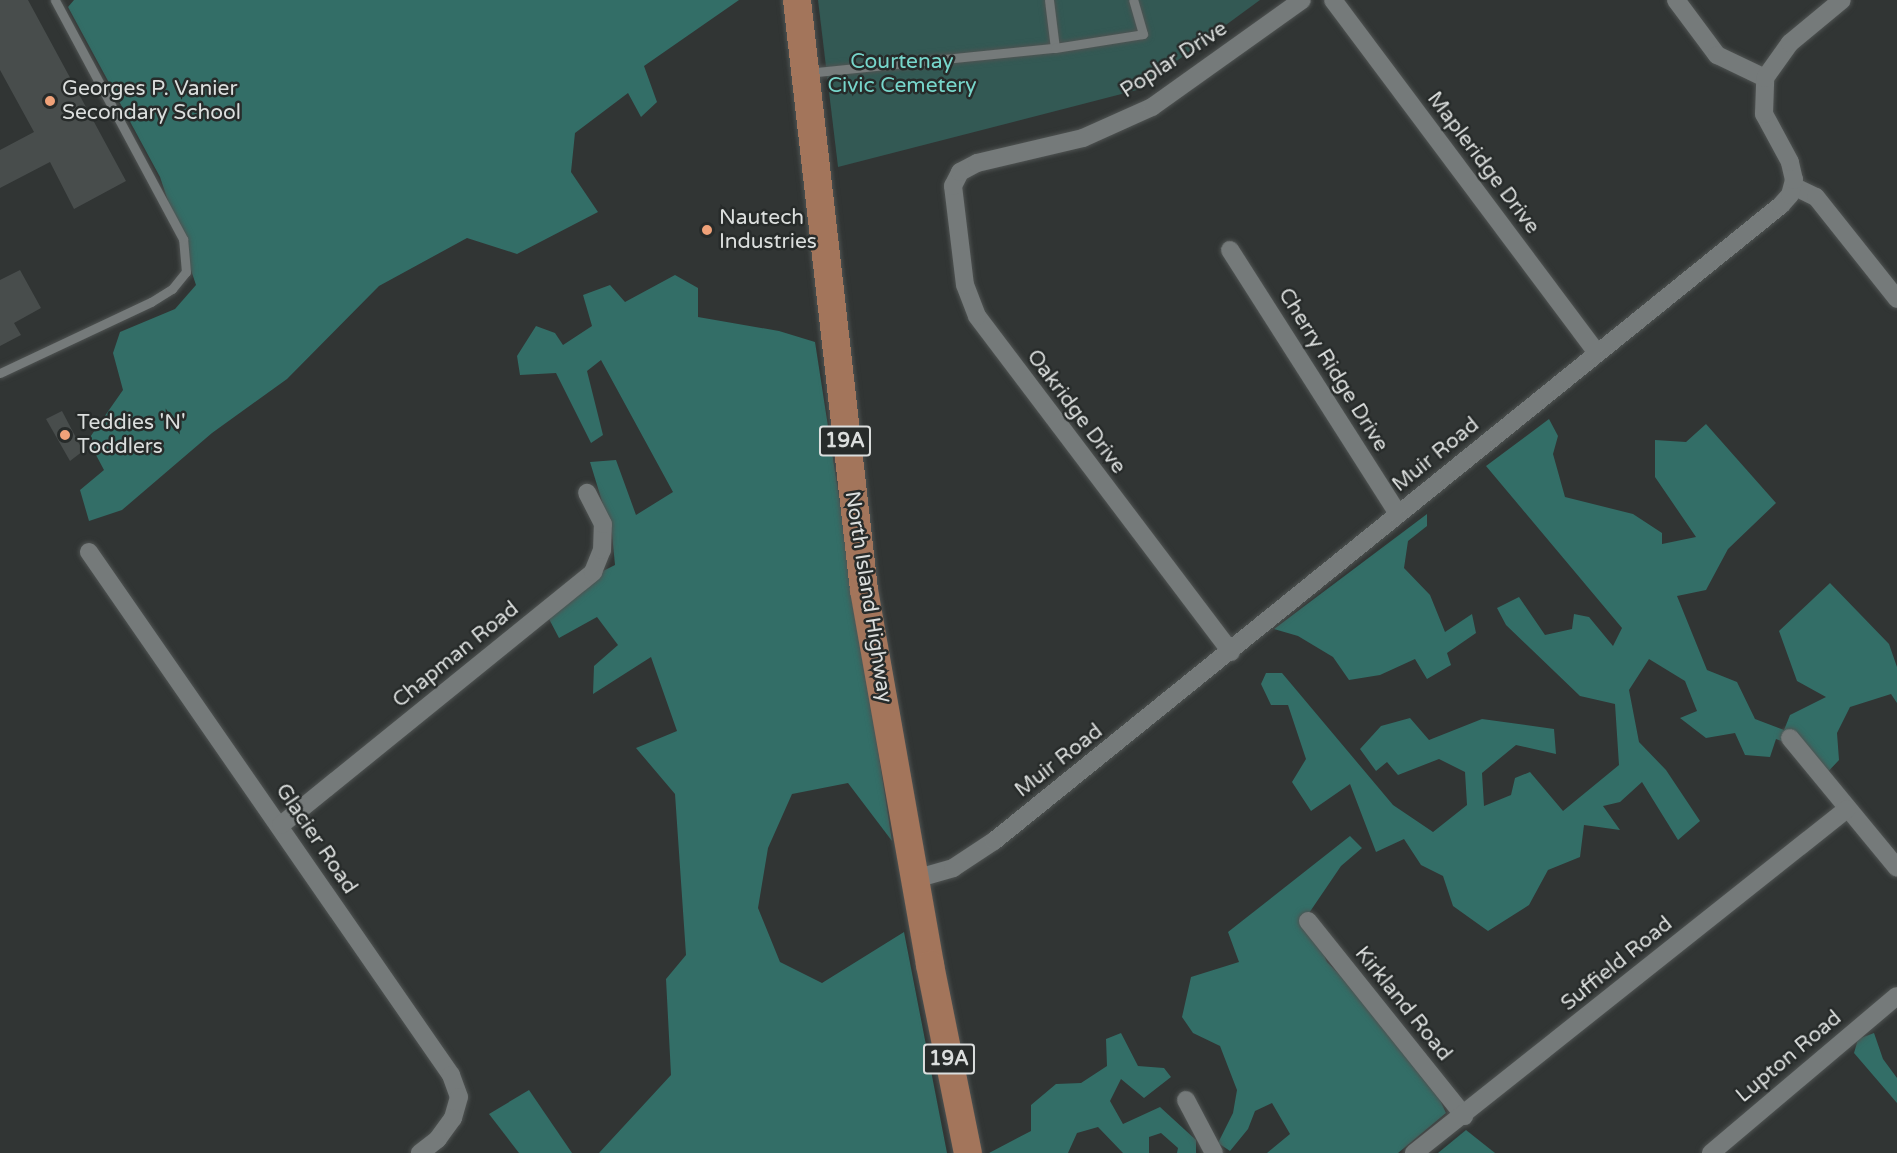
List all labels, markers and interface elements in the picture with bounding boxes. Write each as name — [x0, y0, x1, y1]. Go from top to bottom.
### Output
street label: Poplar Drive — [1116, 16, 1232, 104]
park label: Courtenay Civic Cemetery — [827, 49, 977, 99]
place label: Georges P. Vanier Secondary School — [62, 76, 241, 126]
street label: Mapleridge Drive — [1421, 87, 1545, 239]
marker: Georges P. Vanier Secondary School — [43, 94, 57, 108]
place label: Nautech Industries — [719, 205, 817, 255]
marker: Nautech Industries — [700, 223, 714, 237]
street label: Cherry Ridge Drive — [1273, 284, 1393, 456]
street label: Oakridge Drive — [1021, 345, 1131, 479]
place label: Teddies 'N' Toddlers — [77, 410, 186, 460]
street label: Muir Road — [1388, 412, 1484, 498]
road number: 19A — [818, 424, 872, 458]
marker: Teddies 'N' Toddlers — [58, 428, 72, 442]
street label: North Island Highway — [839, 489, 897, 705]
street label: Chapman Road — [388, 597, 524, 713]
street label: Muir Road — [1010, 719, 1108, 803]
street label: Glacier Road — [270, 779, 362, 899]
street label: Suffield Road — [1556, 911, 1678, 1017]
street label: Kirkland Road — [1349, 942, 1457, 1066]
street label: Lupton Road — [1731, 1006, 1847, 1108]
road number: 19A — [922, 1042, 976, 1076]

